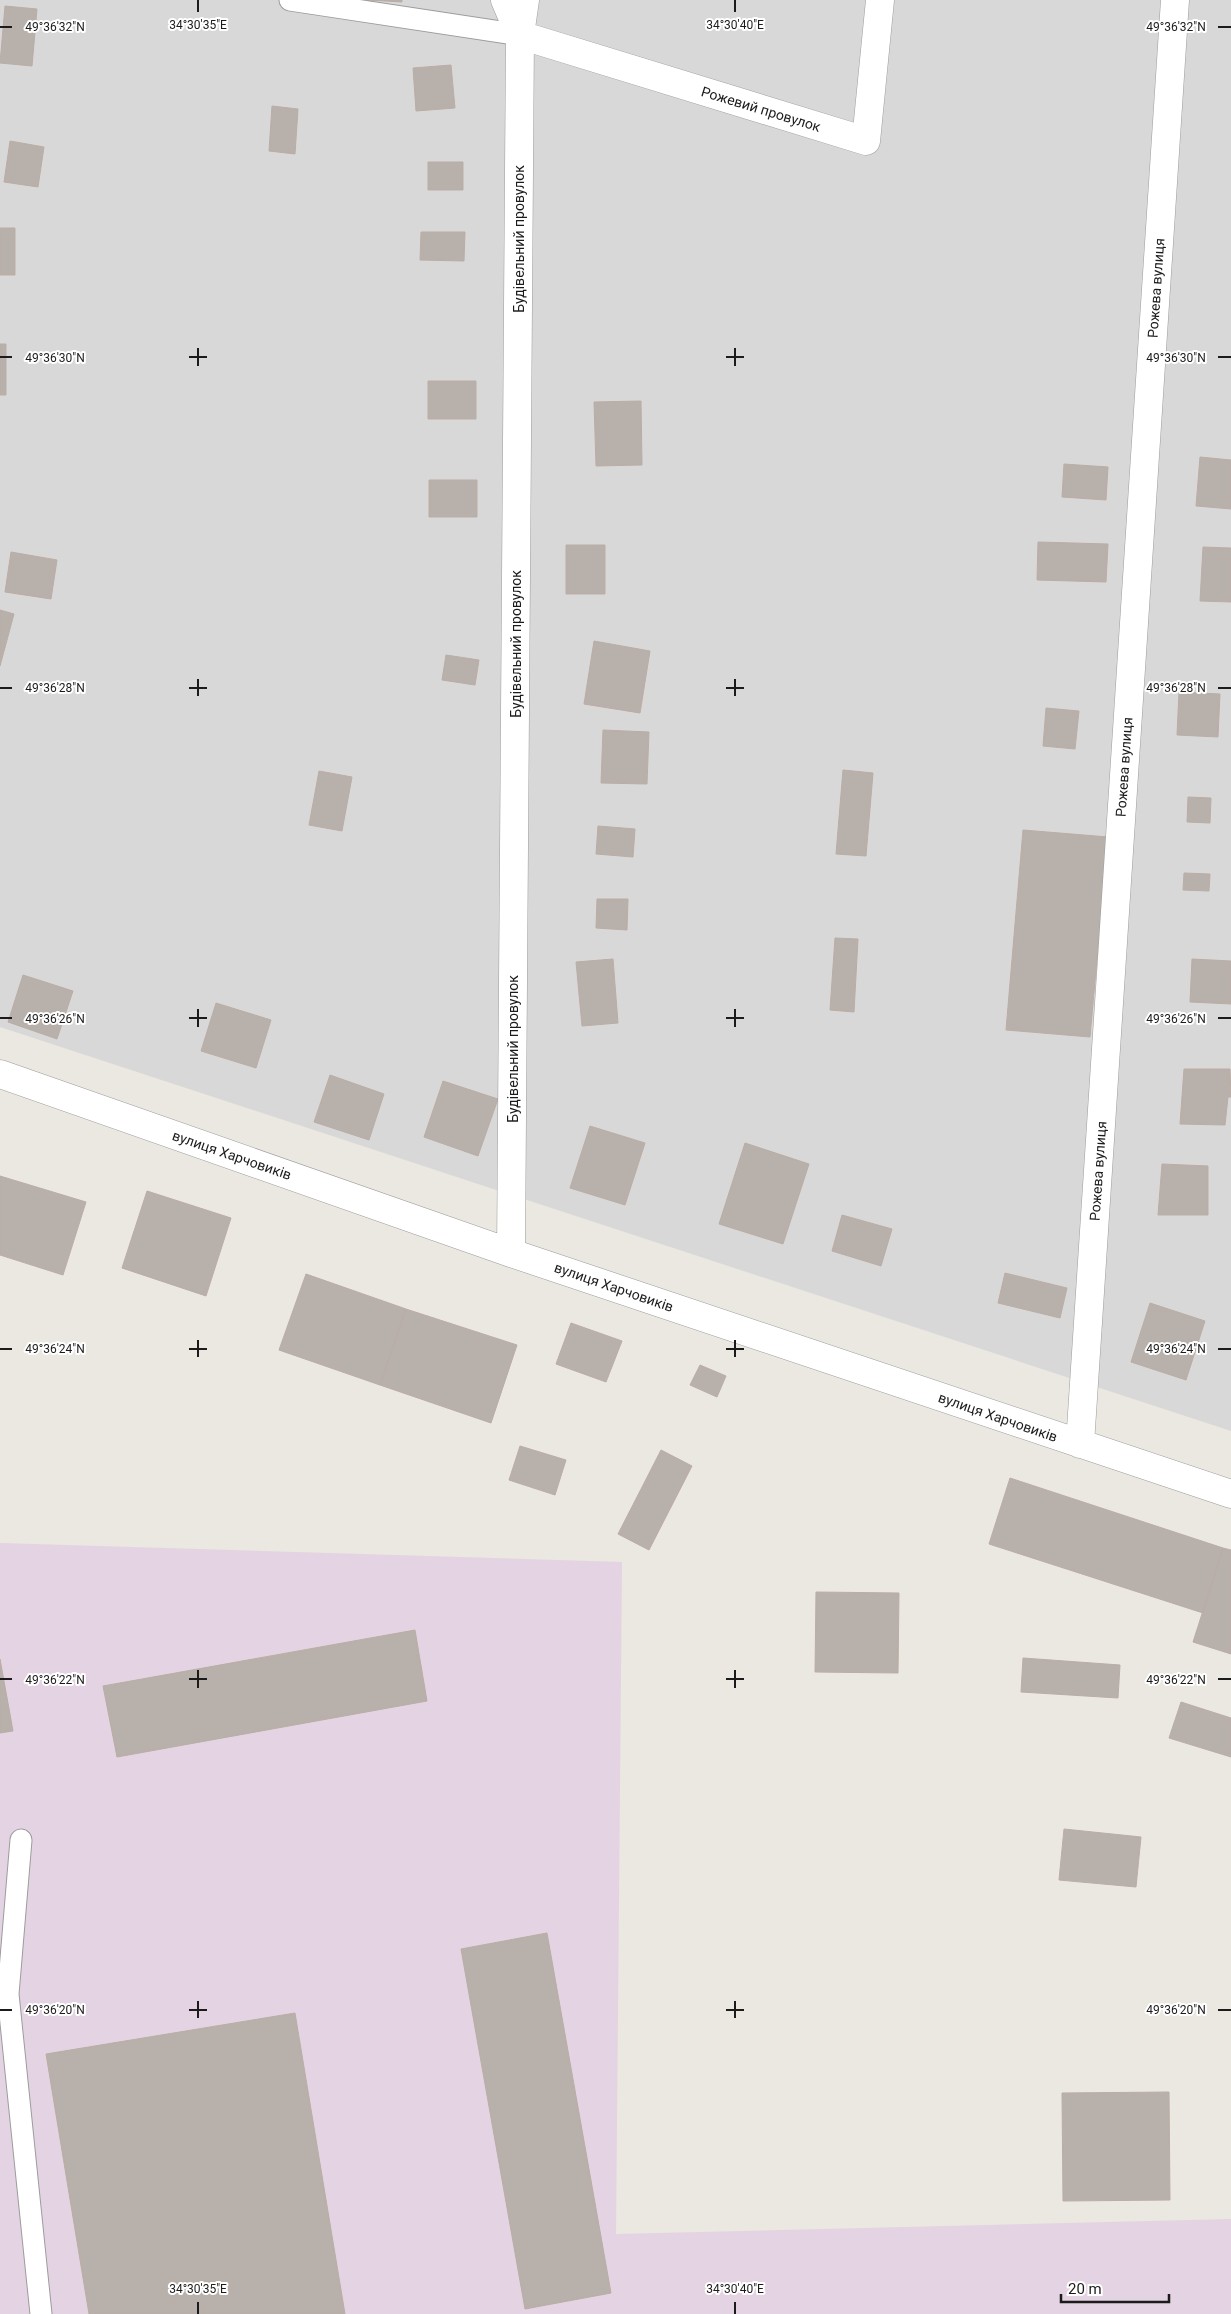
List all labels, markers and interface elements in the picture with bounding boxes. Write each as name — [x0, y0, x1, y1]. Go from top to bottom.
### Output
text: 34°30'35"E — [169, 18, 227, 32]
text: 34°30'40"E — [706, 18, 764, 32]
text: 49°36'32"N — [25, 20, 85, 34]
text: 49°36'32"N — [1146, 20, 1206, 34]
street label: Рожевий провулок — [699, 83, 823, 135]
street label: Будівельний провулок — [511, 165, 527, 313]
street label: Рожева вулиця — [1145, 237, 1167, 339]
text: 49°36'30"N — [25, 351, 85, 365]
text: 49°36'30"N — [1146, 351, 1206, 365]
street label: Будівельний провулок — [508, 570, 524, 718]
text: 49°36'28"N — [25, 681, 85, 695]
text: 49°36'28"N — [1146, 681, 1206, 695]
street label: Рожева вулиця — [1113, 716, 1135, 818]
street label: Будівельний провулок — [505, 975, 521, 1123]
text: 49°36'26"N — [25, 1012, 85, 1026]
text: 49°36'26"N — [1146, 1012, 1206, 1026]
street label: Рожева вулиця — [1087, 1120, 1109, 1222]
street label: вулиця Харчовиків — [170, 1127, 294, 1183]
street label: вулиця Харчовиків — [552, 1259, 676, 1315]
text: 49°36'24"N — [25, 1342, 85, 1356]
text: 49°36'24"N — [1146, 1342, 1206, 1356]
street label: вулиця Харчовиків — [936, 1389, 1060, 1445]
text: 49°36'22"N — [25, 1673, 85, 1687]
text: 49°36'22"N — [1146, 1673, 1206, 1687]
text: 49°36'20"N — [25, 2003, 85, 2017]
text: 49°36'20"N — [1146, 2003, 1206, 2017]
scale bar — [1061, 2272, 1168, 2304]
text: 20 m — [1068, 2280, 1102, 2298]
text: 34°30'35"E — [169, 2282, 227, 2296]
text: 34°30'40"E — [706, 2282, 764, 2296]

